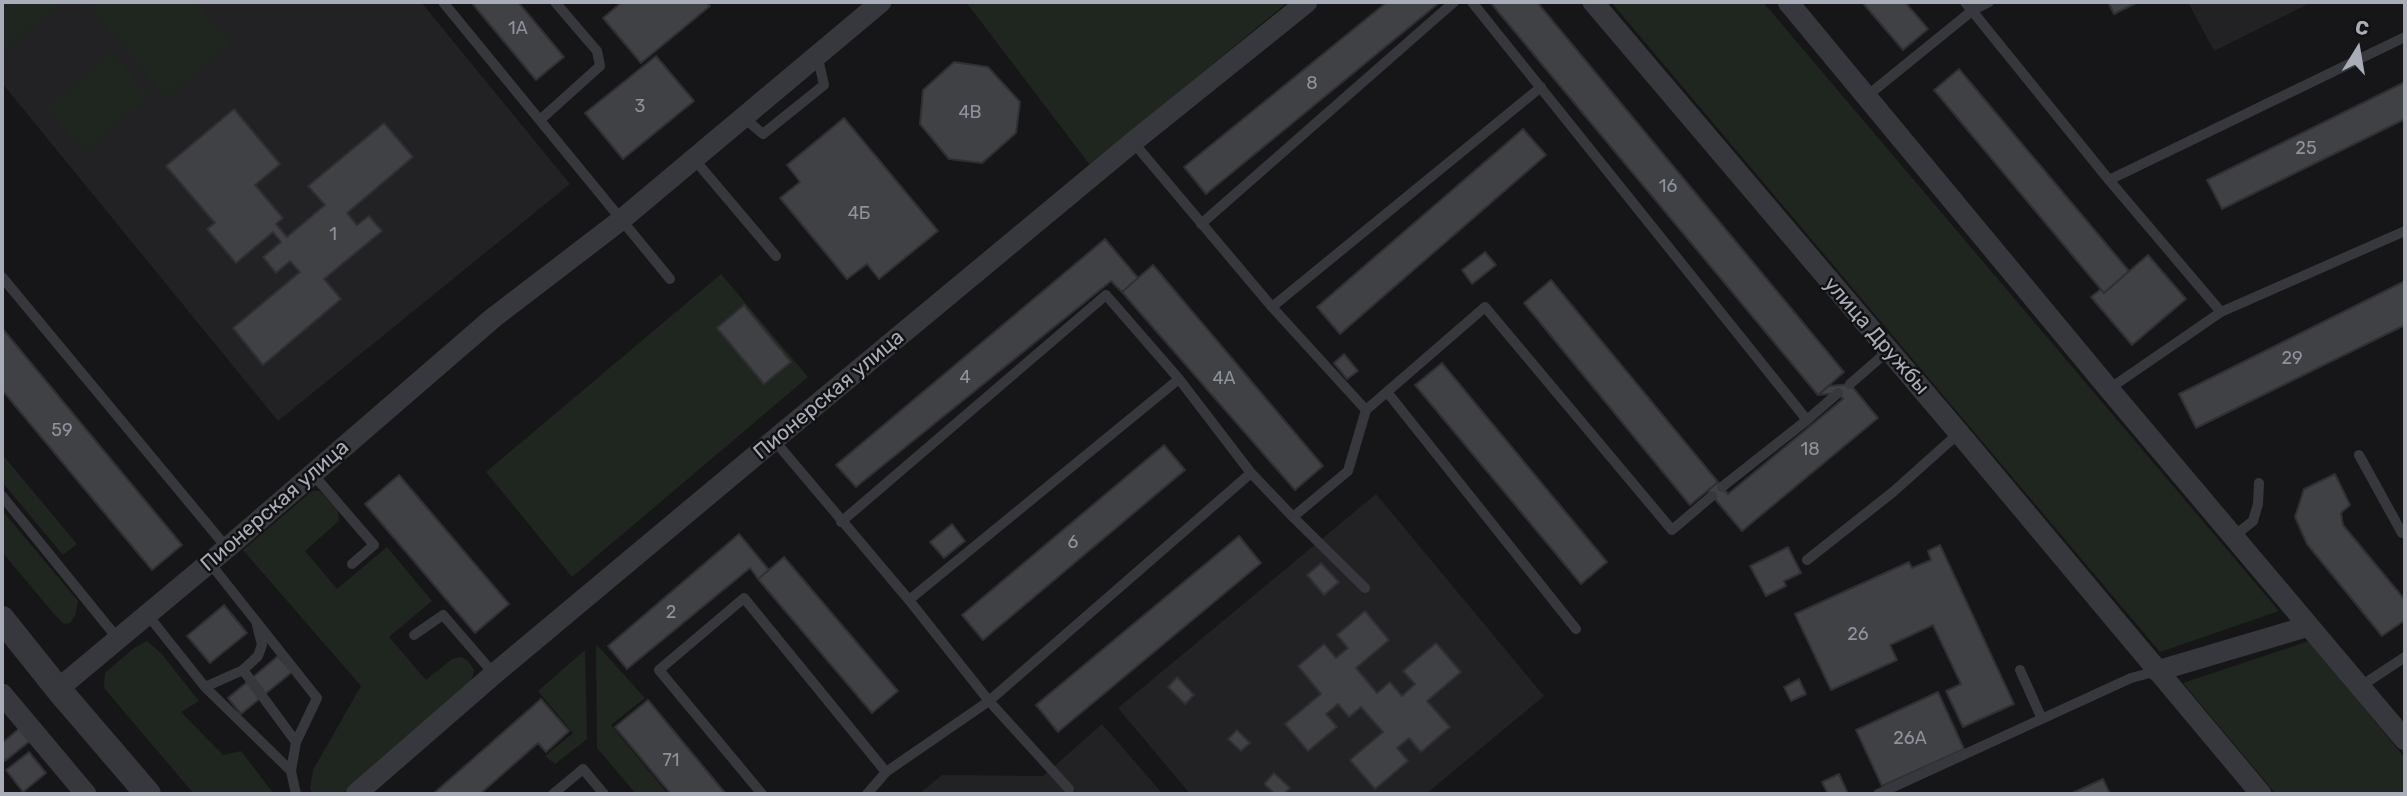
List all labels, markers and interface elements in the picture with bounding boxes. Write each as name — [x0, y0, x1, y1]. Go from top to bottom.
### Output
north arrow — [2323, 14, 2393, 84]
text: С — [2353, 15, 2371, 40]
house number: 1А — [508, 18, 528, 40]
house number: 8 — [1306, 73, 1318, 95]
house number: 3 — [635, 96, 645, 118]
house number: 4В — [958, 102, 982, 124]
house number: 25 — [2295, 138, 2317, 160]
house number: 16 — [1659, 176, 1677, 198]
house number: 4Б — [848, 203, 870, 225]
house number: 1 — [329, 224, 337, 246]
street label: улица Дружбы — [1818, 272, 1934, 400]
street label: Пионерская улица — [749, 325, 909, 465]
house number: 29 — [2281, 348, 2303, 370]
house number: 4 — [959, 367, 971, 389]
house number: 4А — [1212, 368, 1236, 390]
house number: 59 — [51, 420, 73, 442]
street label: Пионерская улица — [196, 435, 354, 577]
house number: 18 — [1800, 439, 1820, 461]
house number: 6 — [1068, 532, 1078, 554]
house number: 2 — [666, 602, 676, 624]
house number: 26 — [1847, 624, 1869, 646]
house number: 26А — [1893, 728, 1927, 750]
house number: 71 — [663, 750, 679, 772]

